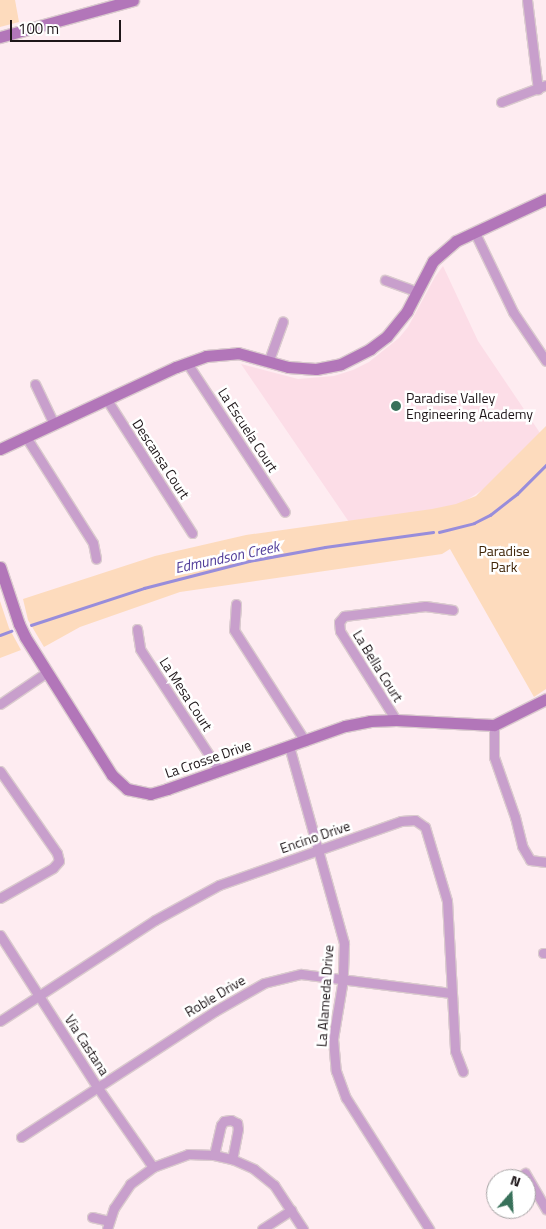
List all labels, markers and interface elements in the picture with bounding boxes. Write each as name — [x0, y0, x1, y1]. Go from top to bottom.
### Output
scale bar — [12, 10, 124, 42]
text: 100 m — [18, 17, 59, 40]
street label: La Escuela Court — [215, 385, 281, 475]
place label: Paradise Valley Engineering Academy — [406, 390, 533, 422]
marker: Paradise Valley Engineering Academy — [390, 400, 402, 412]
street label: Descansa Court — [129, 416, 193, 502]
water label: Edmundson Creek — [173, 537, 281, 577]
park label: Paradise Park — [478, 543, 530, 576]
street label: La Bella Court — [349, 627, 407, 705]
street label: La Mesa Court — [156, 654, 216, 734]
street label: La Crosse Drive — [163, 736, 253, 782]
street label: Encino Drive — [278, 817, 352, 857]
street label: La Alameda Drive — [313, 944, 337, 1048]
street label: Roble Drive — [182, 971, 248, 1021]
street label: Via Castana — [61, 1012, 113, 1078]
north arrow — [486, 1169, 536, 1219]
text: N — [508, 1169, 524, 1192]

